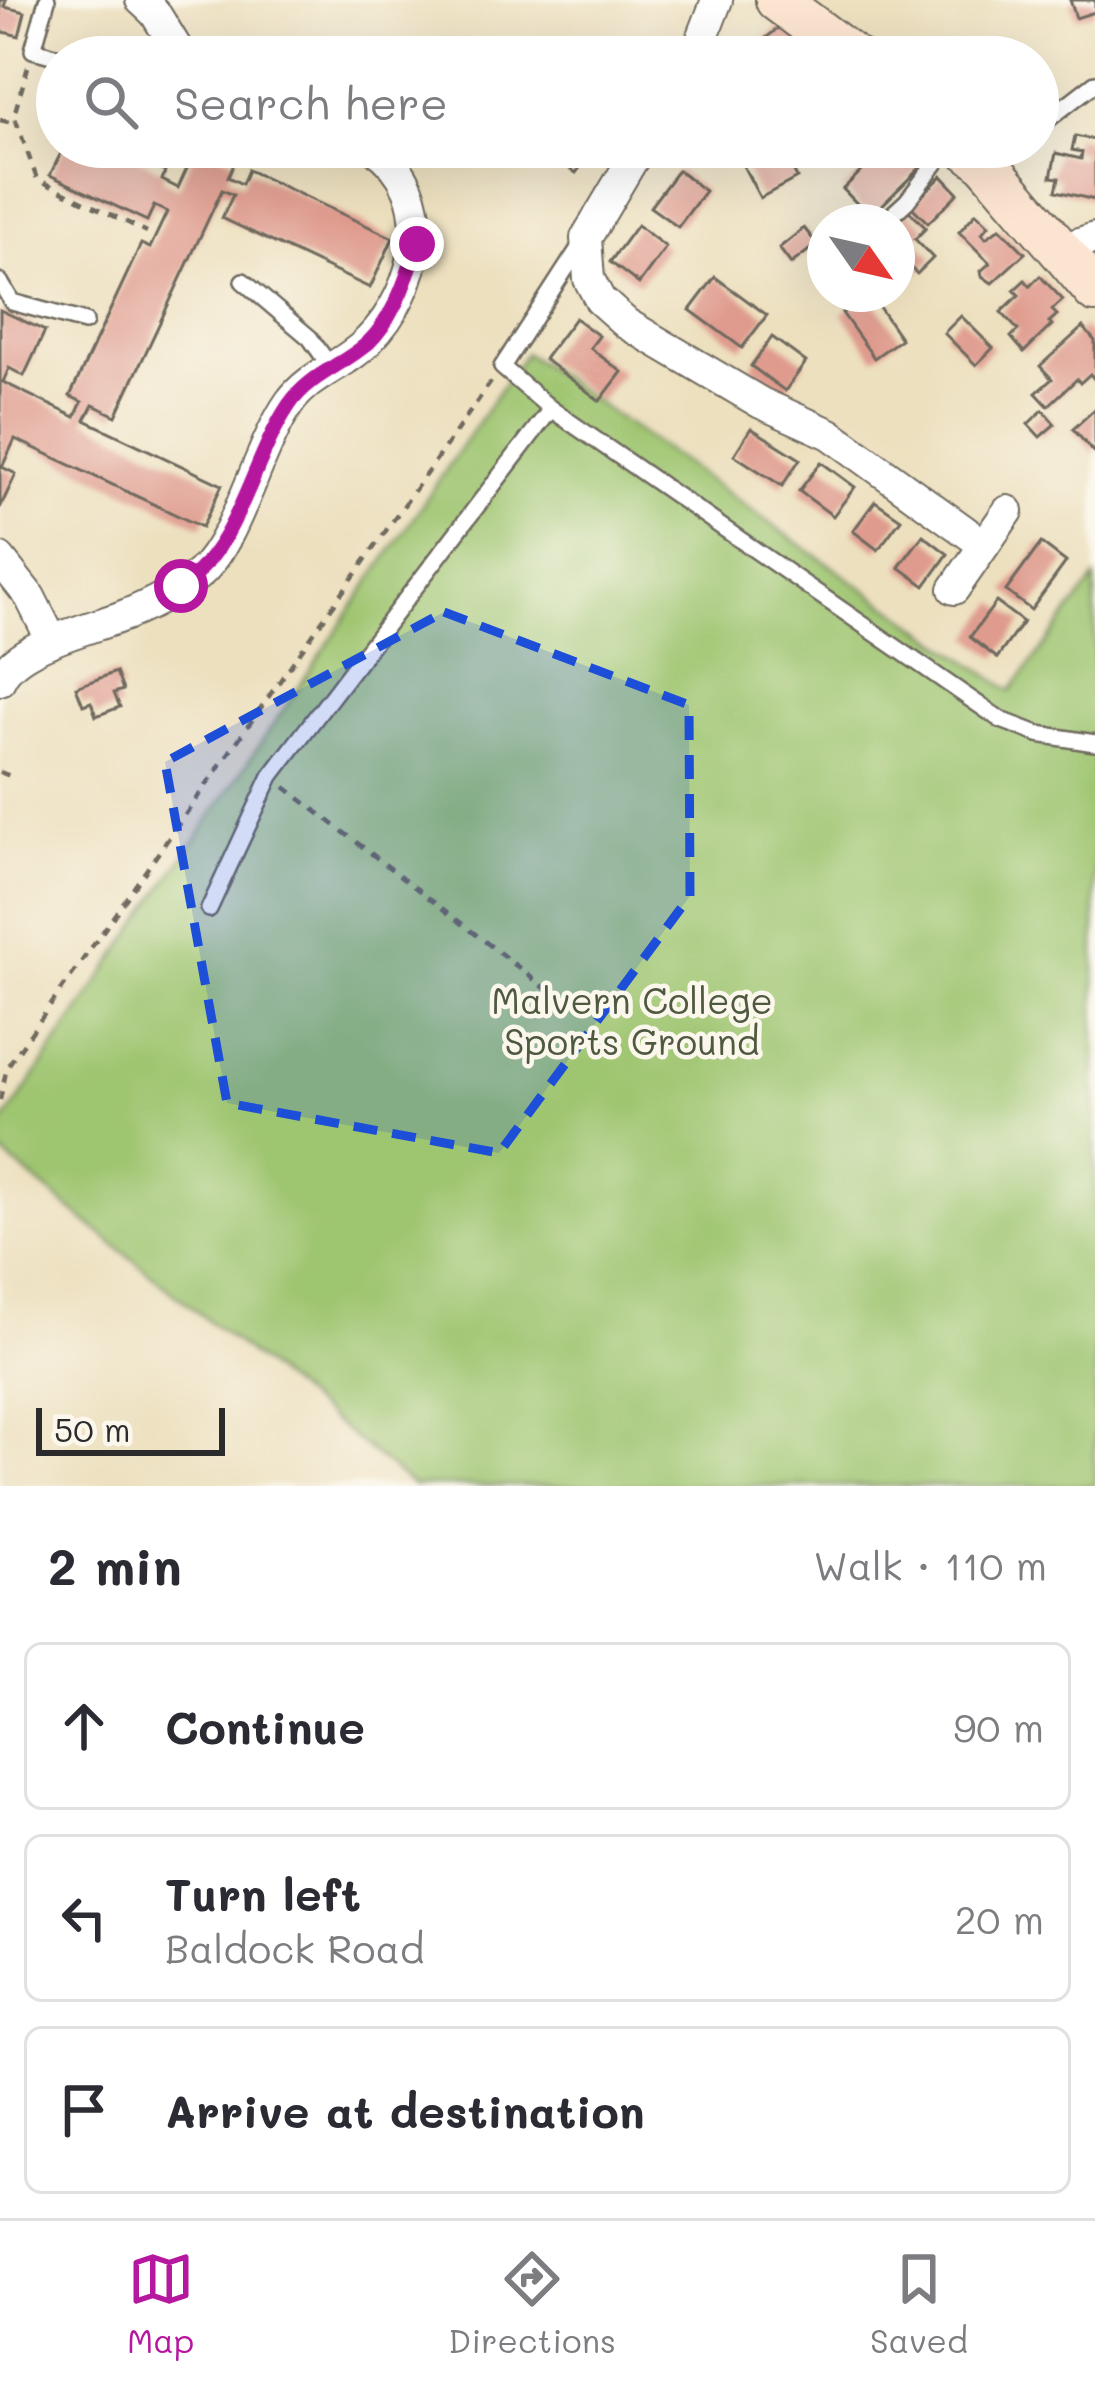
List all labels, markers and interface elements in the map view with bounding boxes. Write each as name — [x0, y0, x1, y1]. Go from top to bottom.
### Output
search box — [36, 36, 1059, 168]
icon: search — [78, 69, 144, 135]
text: Search here — [174, 73, 448, 131]
north arrow — [807, 204, 915, 312]
route end — [390, 217, 444, 271]
route start — [154, 559, 208, 613]
park label: Malvern College Sports Ground — [491, 976, 773, 1064]
scale bar — [36, 1402, 225, 1455]
text: 50 m — [54, 1407, 130, 1450]
text: 2 min — [48, 1531, 182, 1598]
text: Walk · 110 m — [814, 1539, 1047, 1590]
icon: ahead — [51, 1693, 117, 1759]
text: Continue — [165, 1697, 365, 1755]
text: 90 m — [953, 1701, 1044, 1752]
text: Turn left — [165, 1864, 361, 1922]
icon: left — [51, 1885, 117, 1951]
text: 20 m — [955, 1893, 1044, 1944]
text: Baldock Road — [165, 1922, 424, 1973]
icon: arrive — [51, 2077, 117, 2143]
text: Arrive at destination — [165, 2081, 645, 2139]
tab: Map — [127, 2246, 194, 2361]
tab: Directions — [448, 2246, 616, 2361]
tab: Saved — [870, 2246, 968, 2361]

